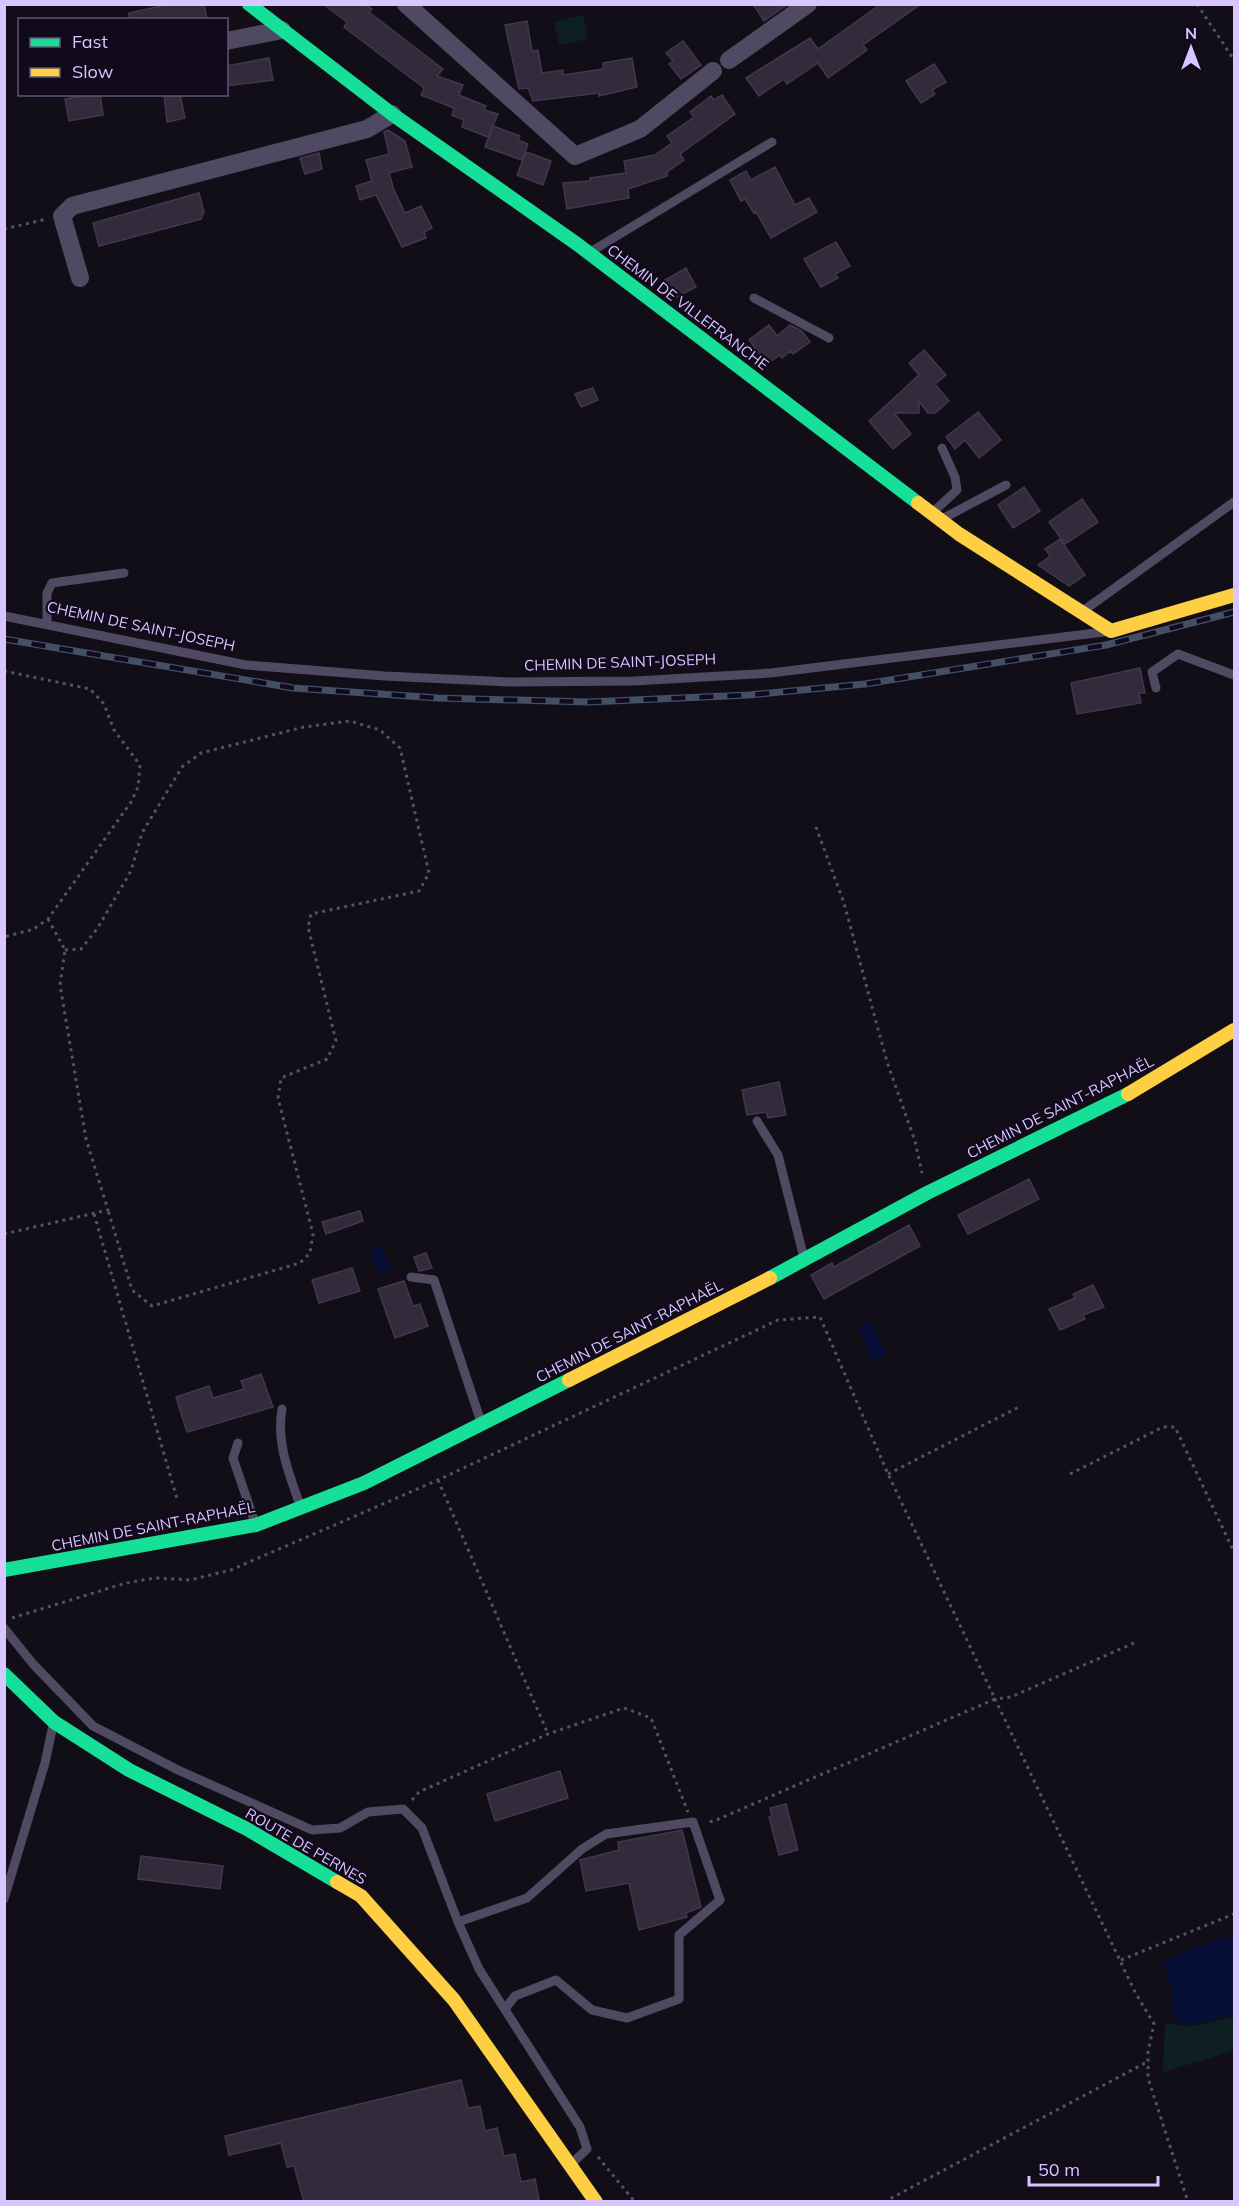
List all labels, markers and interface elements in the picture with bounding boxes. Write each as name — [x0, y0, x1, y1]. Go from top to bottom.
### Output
legend — [18, 18, 228, 96]
north arrow — [1161, 18, 1221, 78]
text: N — [1185, 23, 1197, 43]
text: Fast — [72, 30, 108, 53]
text: Slow — [72, 60, 114, 83]
street label: CHEMIN DE VILLEFRANCHE — [603, 240, 773, 374]
street label: CHEMIN DE SAINT-JOSEPH — [45, 597, 237, 655]
street label: CHEMIN DE SAINT-JOSEPH — [524, 649, 716, 675]
street label: CHEMIN DE SAINT-RAPHAËL — [963, 1052, 1157, 1162]
street label: CHEMIN DE SAINT-RAPHAËL — [532, 1276, 726, 1386]
street label: CHEMIN DE SAINT-RAPHAËL — [50, 1497, 256, 1555]
street label: ROUTE DE PERNES — [242, 1804, 370, 1888]
scale bar — [1029, 2149, 1158, 2187]
text: 50 m — [1038, 2158, 1080, 2181]

